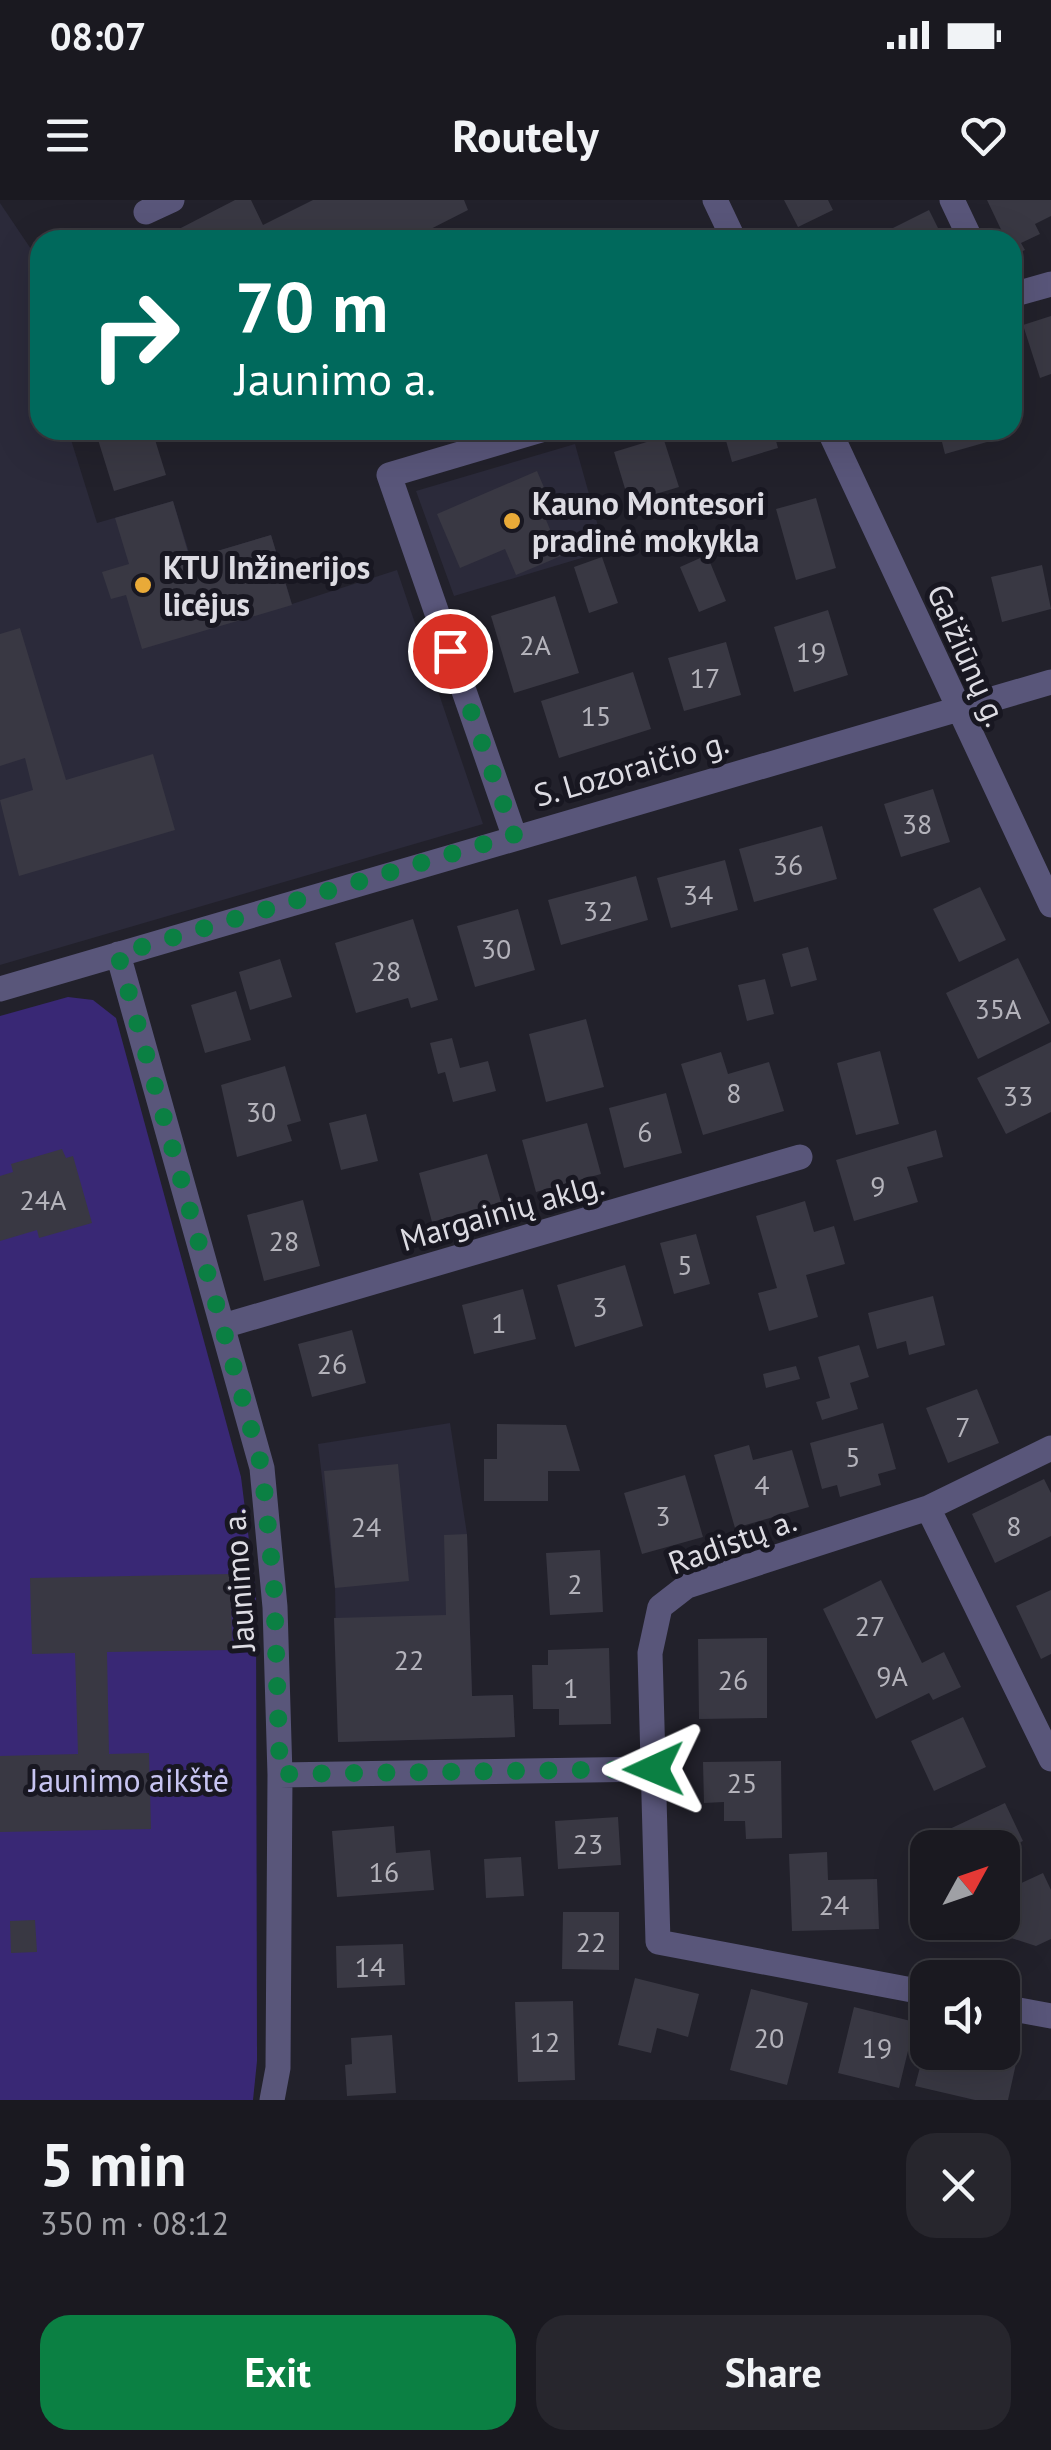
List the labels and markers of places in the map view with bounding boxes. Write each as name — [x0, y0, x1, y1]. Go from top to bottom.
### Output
place label: Kauno Montesori pradinė mokykla — [532, 482, 765, 561]
marker: Kauno Montesori pradinė mokykla — [501, 510, 523, 532]
place label: KTU Inžinerijos licėjus — [163, 546, 370, 625]
marker: KTU Inžinerijos licėjus — [132, 574, 154, 596]
pin — [408, 609, 493, 694]

